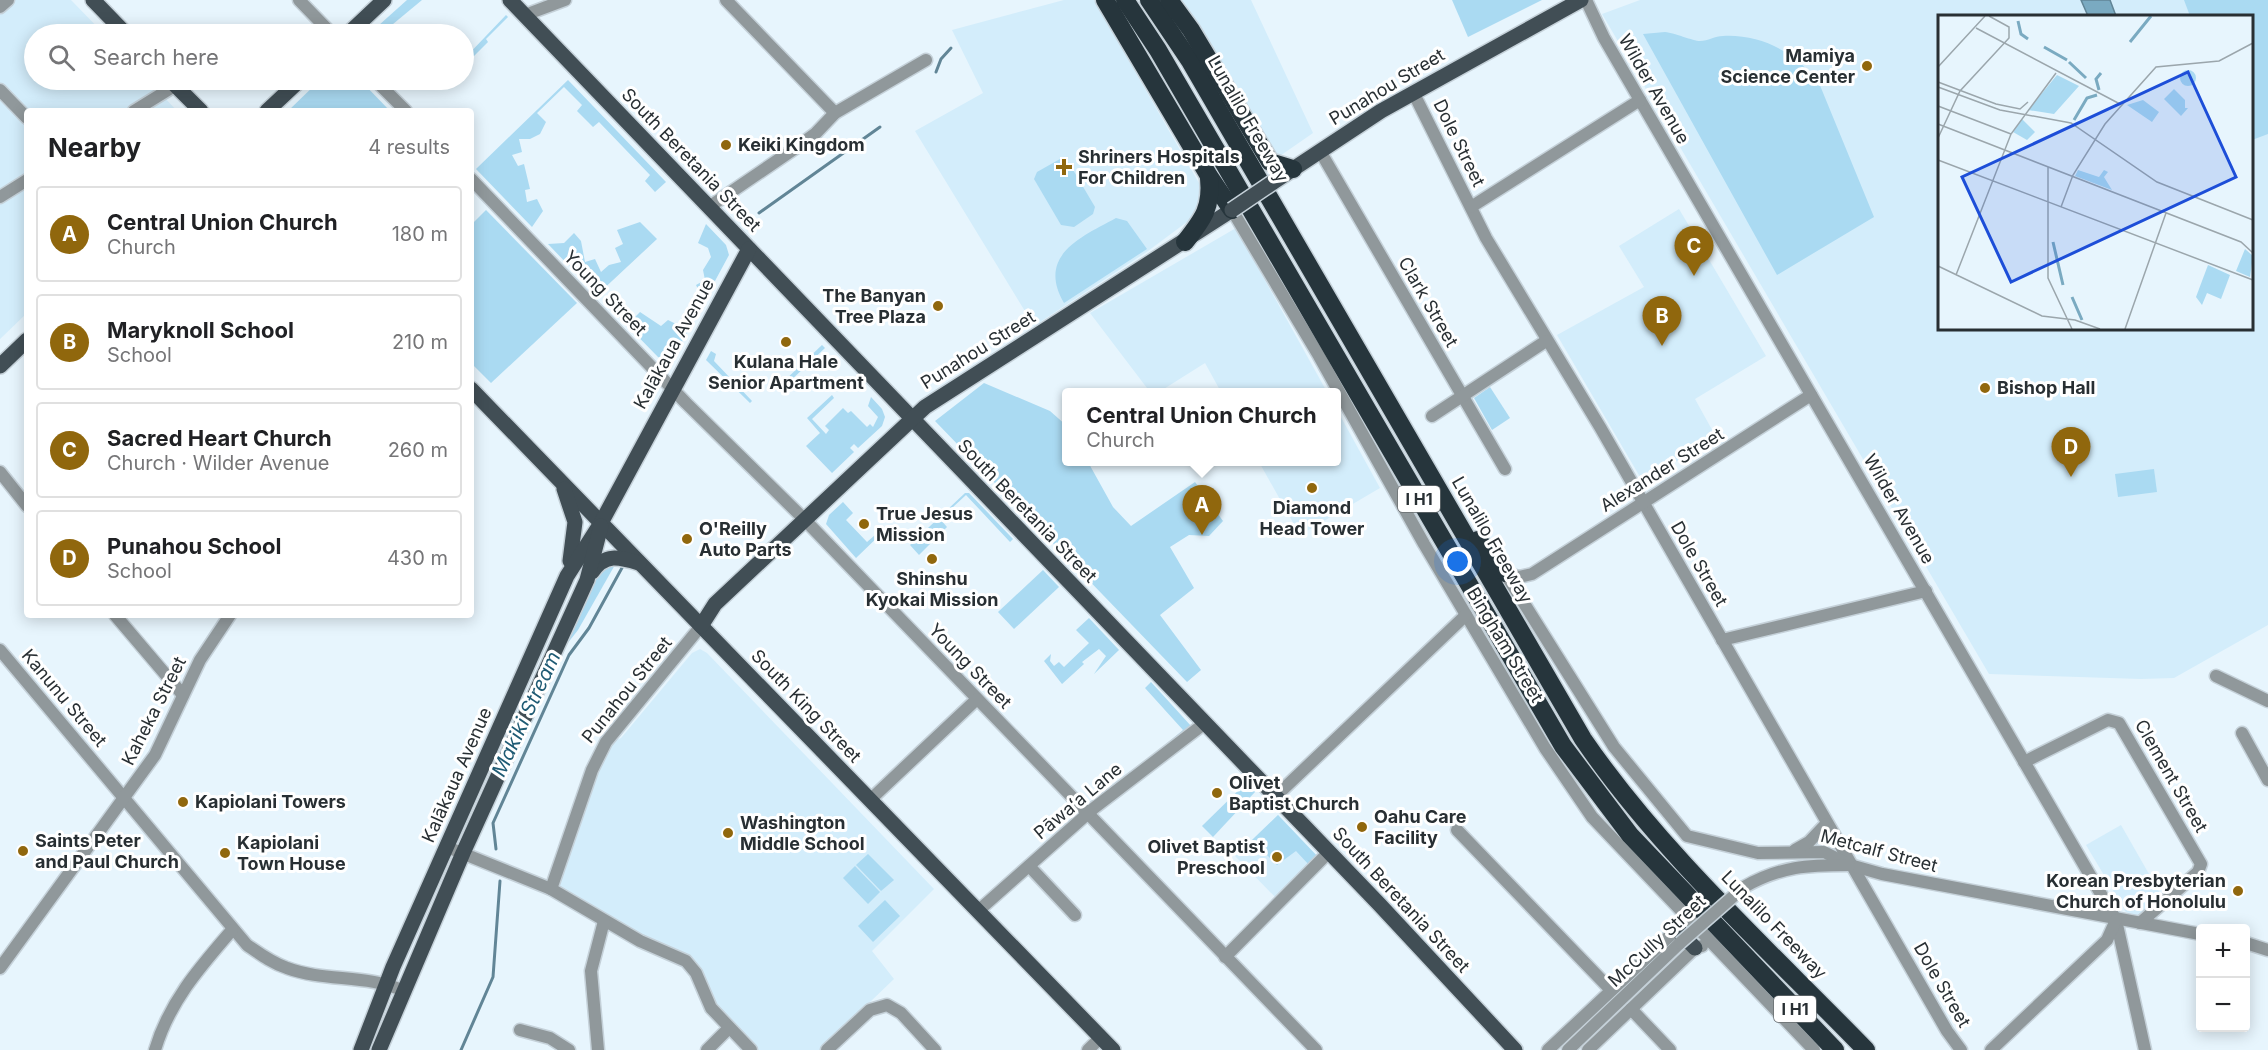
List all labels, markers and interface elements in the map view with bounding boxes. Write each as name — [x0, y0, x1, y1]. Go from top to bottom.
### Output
inset map — [1938, 15, 2253, 330]
search box — [24, 24, 474, 90]
street label: Wilder Avenue — [1615, 30, 1694, 147]
icon: search — [45, 41, 78, 74]
text: Search here — [93, 44, 219, 70]
street label: Punahou Street — [1325, 44, 1448, 129]
place label: Mamiya Science Center — [1721, 45, 1855, 87]
street label: Lunalilo Freeway — [1204, 52, 1293, 186]
marker: Mamiya Science Center — [1860, 59, 1874, 73]
street label: South Beretania Street — [618, 84, 765, 236]
street label: Dole Street — [1429, 96, 1490, 190]
text: Nearby — [48, 132, 141, 163]
place label: Keiki Kingdom — [738, 134, 865, 155]
text: 4 results — [368, 135, 450, 159]
marker: Keiki Kingdom — [719, 138, 733, 152]
place label: Shriners Hospitals For Children — [1078, 146, 1240, 188]
marker: Shriners Hospitals For Children — [1055, 158, 1073, 176]
text: Central Union Church — [107, 209, 338, 235]
text: A — [62, 222, 77, 246]
text: 180 m — [392, 222, 448, 246]
pin: C — [1674, 226, 1714, 276]
text: Church — [107, 235, 176, 259]
street label: Young Street — [560, 246, 651, 340]
street label: Clark Street — [1394, 253, 1463, 351]
street label: Kalākaua Avenue — [629, 275, 718, 413]
place label: The Banyan Tree Plaza — [822, 285, 926, 327]
pin: B — [1642, 296, 1682, 346]
marker: The Banyan Tree Plaza — [931, 299, 945, 313]
street label: Punahou Street — [917, 306, 1039, 393]
text: Maryknoll School — [107, 317, 294, 343]
text: B — [63, 330, 76, 354]
text: 210 m — [392, 330, 448, 354]
marker: Kulana Hale Senior Apartment — [779, 335, 793, 349]
text: School — [107, 343, 172, 367]
place label: Kulana Hale Senior Apartment — [708, 351, 864, 393]
place label: Bishop Hall — [1997, 377, 2095, 398]
marker: Bishop Hall — [1978, 381, 1992, 395]
popup — [1062, 388, 1341, 466]
text: Central Union Church — [1086, 402, 1317, 428]
street label: Alexander Street — [1596, 423, 1727, 516]
text: Sacred Heart Church — [107, 425, 332, 451]
text: Church — [1086, 428, 1155, 452]
pin: D — [2052, 428, 2090, 477]
street label: South Beretania Street — [954, 435, 1101, 587]
text: C — [62, 438, 77, 462]
text: 260 m — [388, 438, 448, 462]
street label: Wilder Avenue — [1860, 450, 1939, 567]
text: Church · Wilder Avenue — [107, 451, 329, 475]
street label: Lunalilo Freeway — [1448, 473, 1537, 607]
marker: Diamond Head Tower — [1305, 481, 1319, 495]
pin: A — [1182, 486, 1222, 535]
road number: I H1 — [1398, 486, 1440, 512]
place label: Diamond Head Tower — [1260, 497, 1364, 539]
place label: True Jesus Mission — [876, 503, 973, 545]
marker: True Jesus Mission — [857, 517, 871, 531]
place label: O'Reilly Auto Parts — [699, 518, 791, 560]
street label: Dole Street — [1667, 518, 1732, 610]
marker: O'Reilly Auto Parts — [680, 532, 694, 546]
text: Punahou School — [107, 533, 282, 559]
text: D — [62, 546, 77, 570]
text: 430 m — [387, 546, 448, 570]
your location — [1443, 547, 1472, 576]
marker: Shinshu Kyokai Mission — [925, 552, 939, 566]
text: School — [107, 559, 172, 583]
place label: Shinshu Kyokai Mission — [866, 568, 998, 610]
street label: Bingham Street — [1463, 584, 1548, 706]
street label: Young Street — [925, 619, 1016, 713]
street label: Punahou Street — [577, 632, 676, 747]
street label: Kanunu Street — [18, 645, 111, 751]
street label: South King Street — [747, 645, 866, 767]
water label: Makiki Stream — [486, 648, 566, 780]
street label: Kaheka Street — [117, 653, 190, 769]
street label: Kalākaua Avenue — [417, 704, 496, 846]
street label: Clement Street — [2131, 716, 2212, 836]
street label: Pāwaʻa Lane — [1030, 758, 1126, 843]
place label: Olivet Baptist Church — [1229, 772, 1360, 814]
marker: Olivet Baptist Church — [1210, 786, 1224, 800]
place label: Kapiolani Towers — [195, 791, 346, 812]
marker: Kapiolani Towers — [176, 795, 190, 809]
place label: Oahu Care Facility — [1374, 806, 1467, 848]
place label: Washington Middle School — [740, 812, 865, 854]
marker: Oahu Care Facility — [1355, 820, 1369, 834]
street label: South Beretania Street — [1329, 823, 1474, 977]
street label: Metcalf Street — [1818, 825, 1940, 876]
marker: Washington Middle School — [721, 826, 735, 840]
place label: Saints Peter and Paul Church — [35, 830, 179, 872]
place label: Kapiolani Town House — [237, 832, 346, 874]
place label: Olivet Baptist Preschool — [1147, 836, 1265, 878]
marker: Saints Peter and Paul Church — [16, 844, 30, 858]
marker: Kapiolani Town House — [218, 846, 232, 860]
marker: Olivet Baptist Preschool — [1270, 850, 1284, 864]
street label: Lunalilo Freeway — [1717, 866, 1831, 983]
place label: Korean Presbyterian Church of Honolulu — [2046, 870, 2226, 912]
marker: Korean Presbyterian Church of Honolulu — [2231, 884, 2245, 898]
street label: McCully Street — [1604, 890, 1710, 991]
map controls — [2196, 924, 2250, 1032]
button: + — [2196, 924, 2250, 978]
street label: Dole Street — [1910, 939, 1975, 1031]
button: − — [2196, 978, 2250, 1032]
road number: I H1 — [1774, 996, 1816, 1022]

